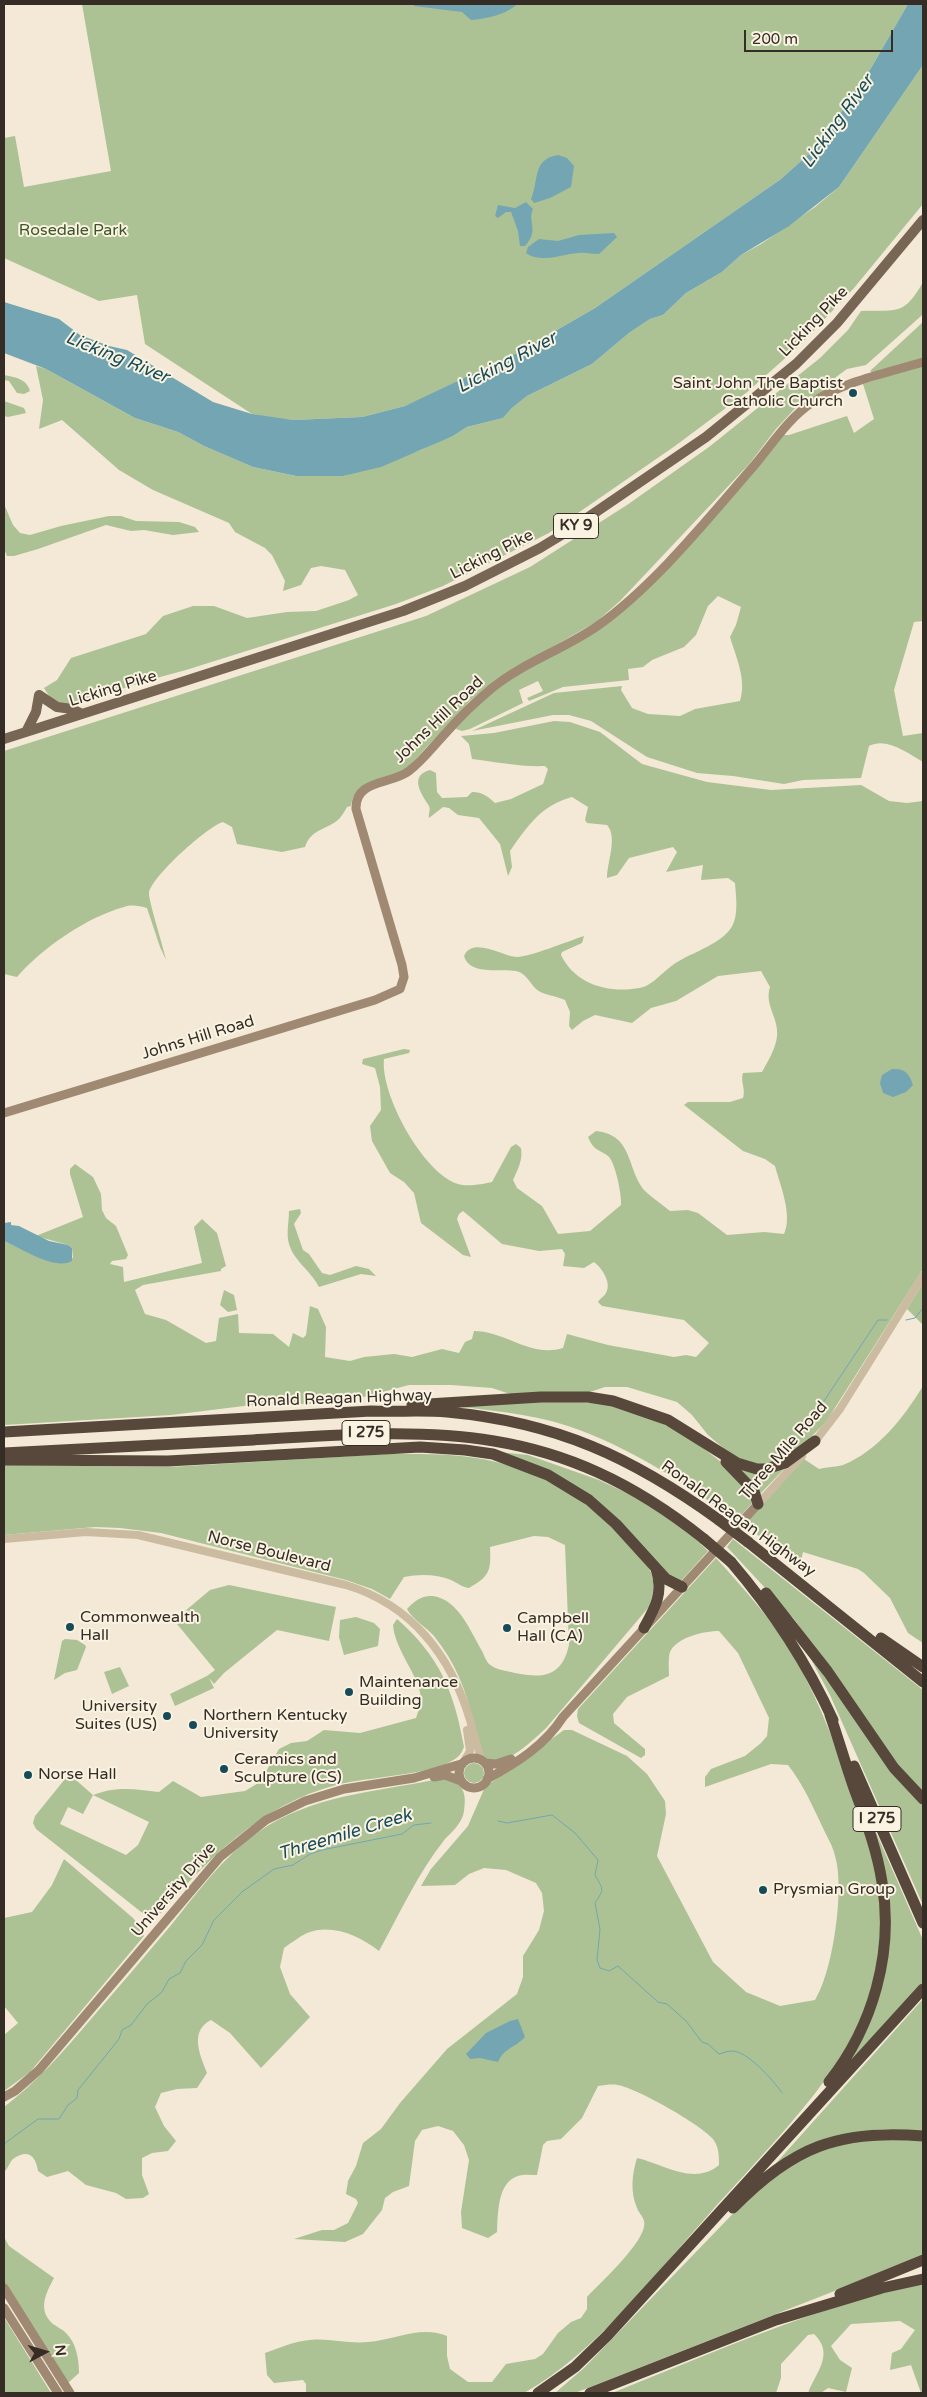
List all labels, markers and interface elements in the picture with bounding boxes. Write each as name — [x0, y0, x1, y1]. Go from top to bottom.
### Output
scale bar — [747, 20, 896, 52]
text: 200 m — [752, 30, 798, 48]
water label: Licking River — [797, 71, 879, 173]
park label: Rosedale Park — [19, 221, 127, 241]
street label: Licking Pike — [776, 283, 852, 361]
water label: Licking River — [62, 327, 172, 389]
water label: Licking River — [454, 328, 560, 398]
place label: Saint John The Baptist Catholic Church — [673, 374, 843, 412]
marker: Saint John The Baptist Catholic Church — [847, 387, 859, 399]
road number: KY 9 — [554, 514, 598, 538]
street label: Licking Pike — [447, 526, 537, 584]
street label: Licking Pike — [67, 667, 159, 711]
street label: Johns Hill Road — [390, 673, 488, 767]
street label: Johns Hill Road — [139, 1012, 257, 1064]
street label: Ronald Reagan Highway — [246, 1386, 432, 1412]
street label: Three Mile Road — [736, 1398, 832, 1504]
road number: I 275 — [342, 1420, 390, 1446]
street label: Ronald Reagan Highway — [657, 1457, 819, 1581]
street label: Norse Boulevard — [205, 1527, 333, 1577]
place label: Commonwealth Hall — [80, 1608, 200, 1646]
place label: Campbell Hall (CA) — [517, 1609, 589, 1647]
marker: Commonwealth Hall — [64, 1621, 76, 1633]
marker: Campbell Hall (CA) — [501, 1622, 513, 1634]
place label: Maintenance Building — [359, 1673, 458, 1711]
marker: Maintenance Building — [343, 1686, 355, 1698]
place label: University Suites (US) — [75, 1697, 157, 1735]
place label: Northern Kentucky University — [203, 1706, 347, 1744]
marker: University Suites (US) — [161, 1710, 173, 1722]
marker: Northern Kentucky University — [187, 1719, 199, 1731]
place label: Ceramics and Sculpture (CS) — [234, 1750, 342, 1788]
marker: Ceramics and Sculpture (CS) — [218, 1763, 230, 1775]
place label: Norse Hall — [38, 1765, 116, 1785]
marker: Norse Hall — [22, 1769, 34, 1781]
water label: Threemile Creek — [276, 1804, 414, 1866]
road number: I 275 — [853, 1806, 901, 1832]
street label: University Drive — [128, 1839, 220, 1941]
place label: Prysmian Group — [773, 1880, 895, 1900]
marker: Prysmian Group — [757, 1884, 769, 1896]
north arrow — [20, 2327, 70, 2377]
text: N — [51, 2344, 69, 2357]

